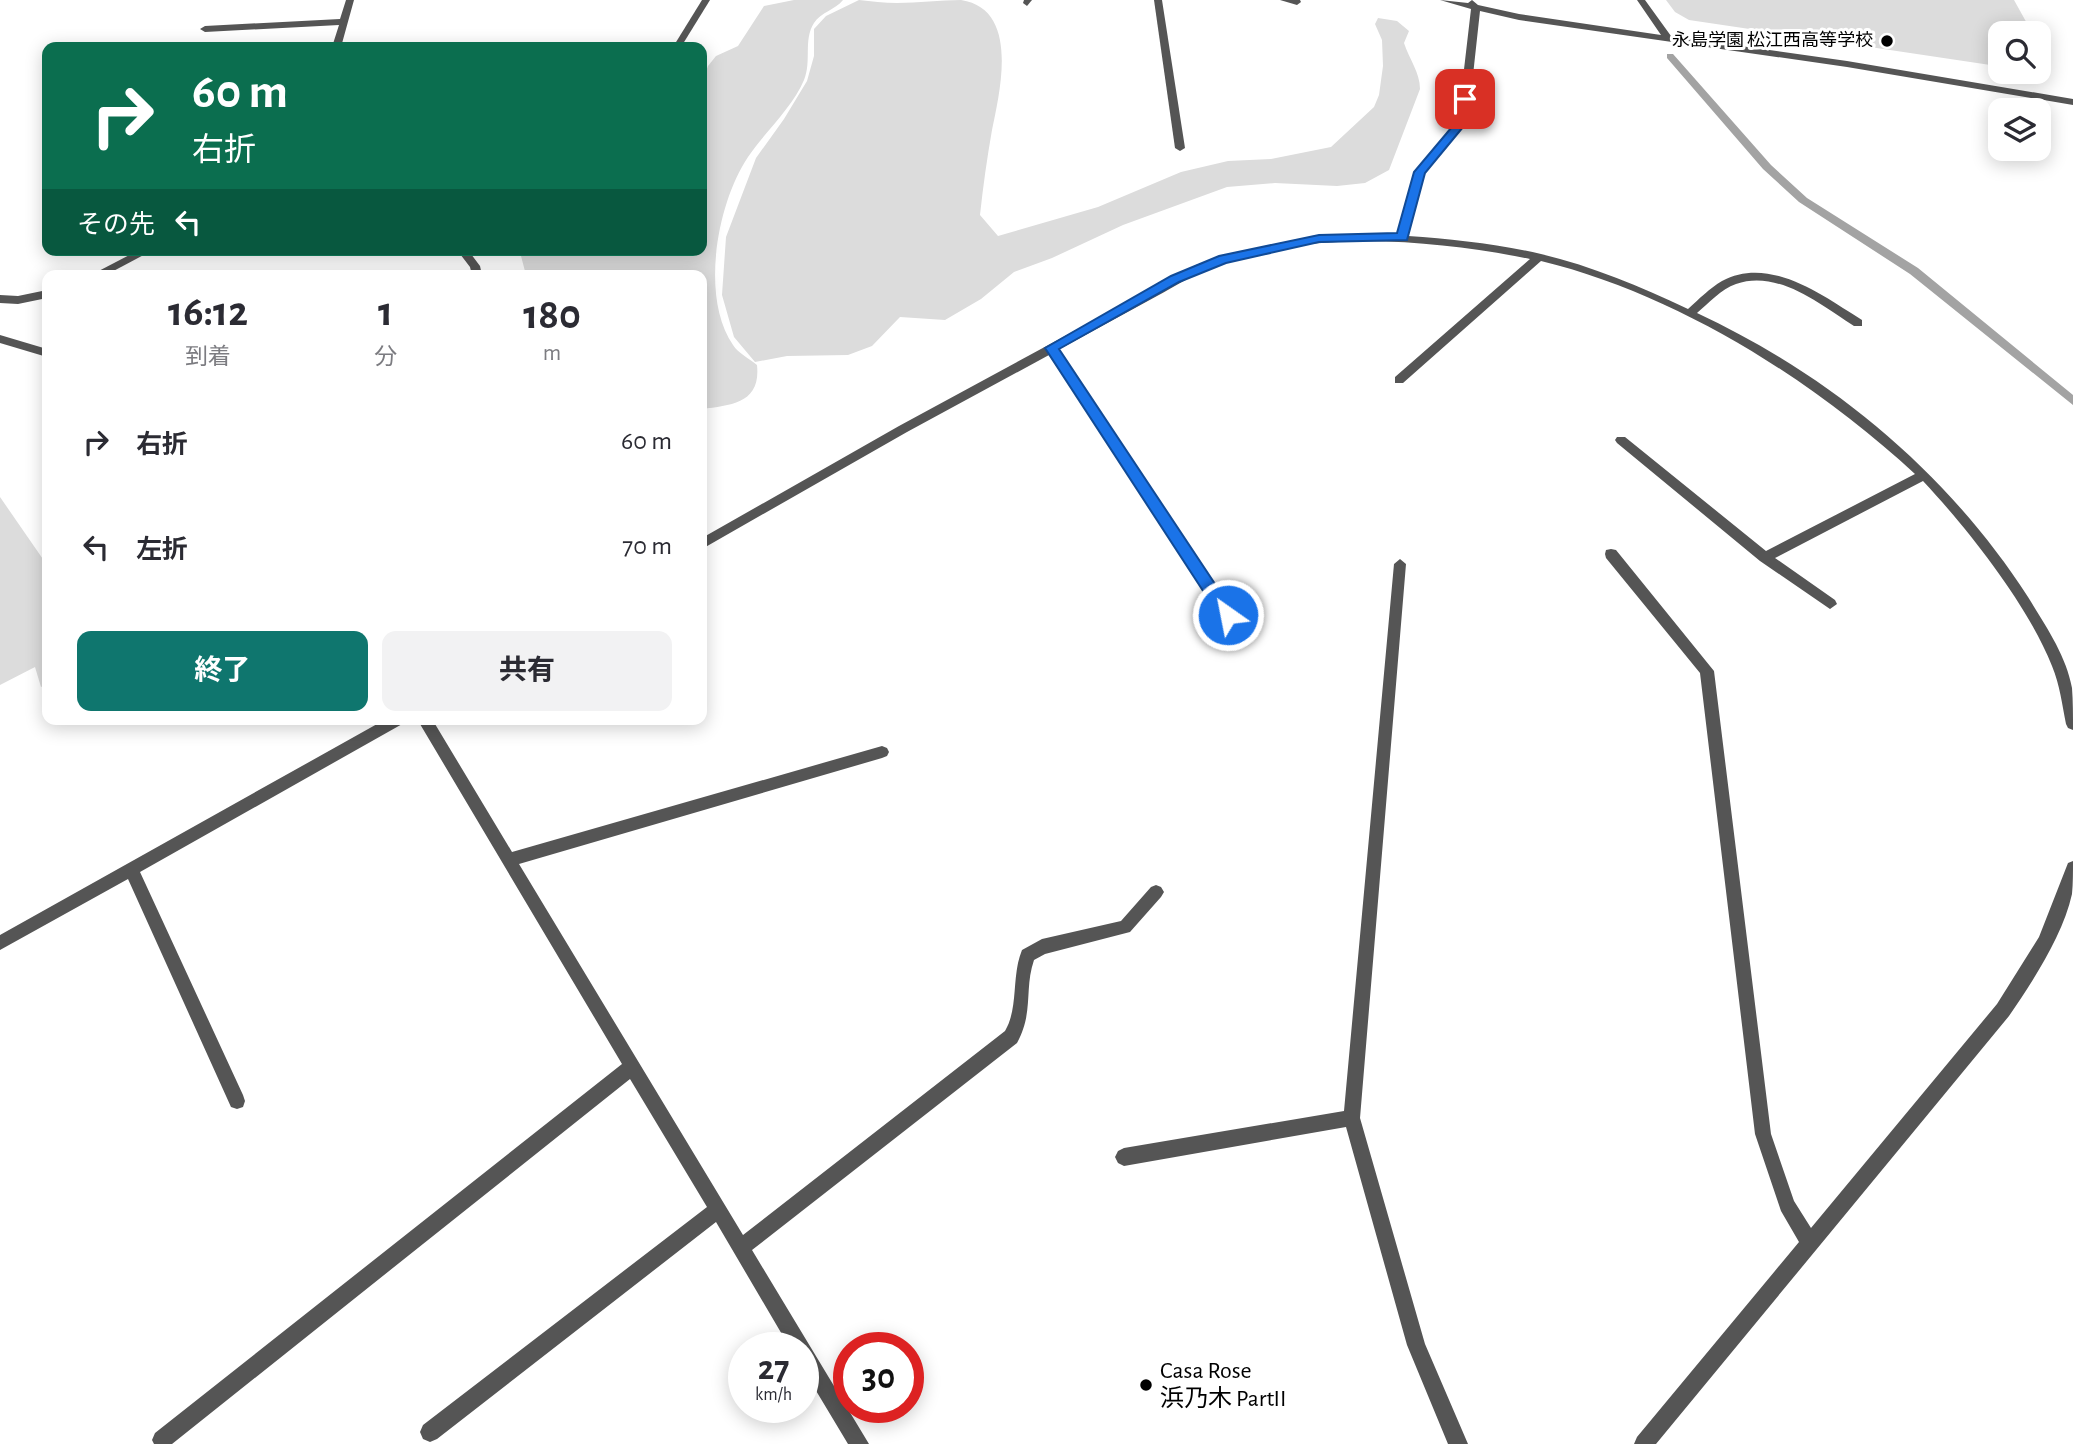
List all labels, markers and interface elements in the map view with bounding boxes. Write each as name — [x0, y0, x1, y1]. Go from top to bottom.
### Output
map controls — [1988, 21, 2051, 161]
button: search — [1988, 21, 2051, 84]
place label: 永島学園 松江西高等学校 — [1672, 30, 1873, 50]
marker: 永島学園 松江西高等学校 — [1879, 33, 1895, 49]
text: 60 m — [192, 68, 288, 117]
pin — [1435, 69, 1495, 129]
icon: right — [77, 70, 168, 161]
icon: arrive — [1446, 80, 1484, 118]
button: layers — [1988, 98, 2051, 161]
text: 右折 — [192, 134, 256, 166]
icon: left — [169, 203, 207, 241]
text: その先 — [77, 212, 155, 238]
text: 16:12 — [168, 291, 248, 333]
text: 1 — [378, 291, 393, 333]
text: 180 — [523, 294, 581, 336]
text: m — [543, 342, 561, 365]
text: 到着 — [185, 346, 231, 369]
text: 分 — [374, 346, 397, 369]
icon: right — [77, 423, 115, 461]
text: 60 m — [621, 428, 672, 454]
text: 右折 — [136, 432, 188, 458]
icon: left — [77, 528, 115, 566]
text: 70 m — [622, 533, 672, 559]
text: 左折 — [136, 537, 188, 563]
position arrow — [1191, 578, 1265, 652]
button: 終了 — [77, 631, 368, 711]
button: 共有 — [382, 631, 672, 711]
speed limit sign: 30 — [833, 1332, 924, 1423]
text: 27 — [758, 1351, 789, 1386]
place label: Casa Rose 浜乃木 PartII — [1160, 1359, 1286, 1411]
marker: Casa Rose 浜乃木 PartII — [1138, 1377, 1154, 1393]
text: km/h — [755, 1386, 792, 1404]

